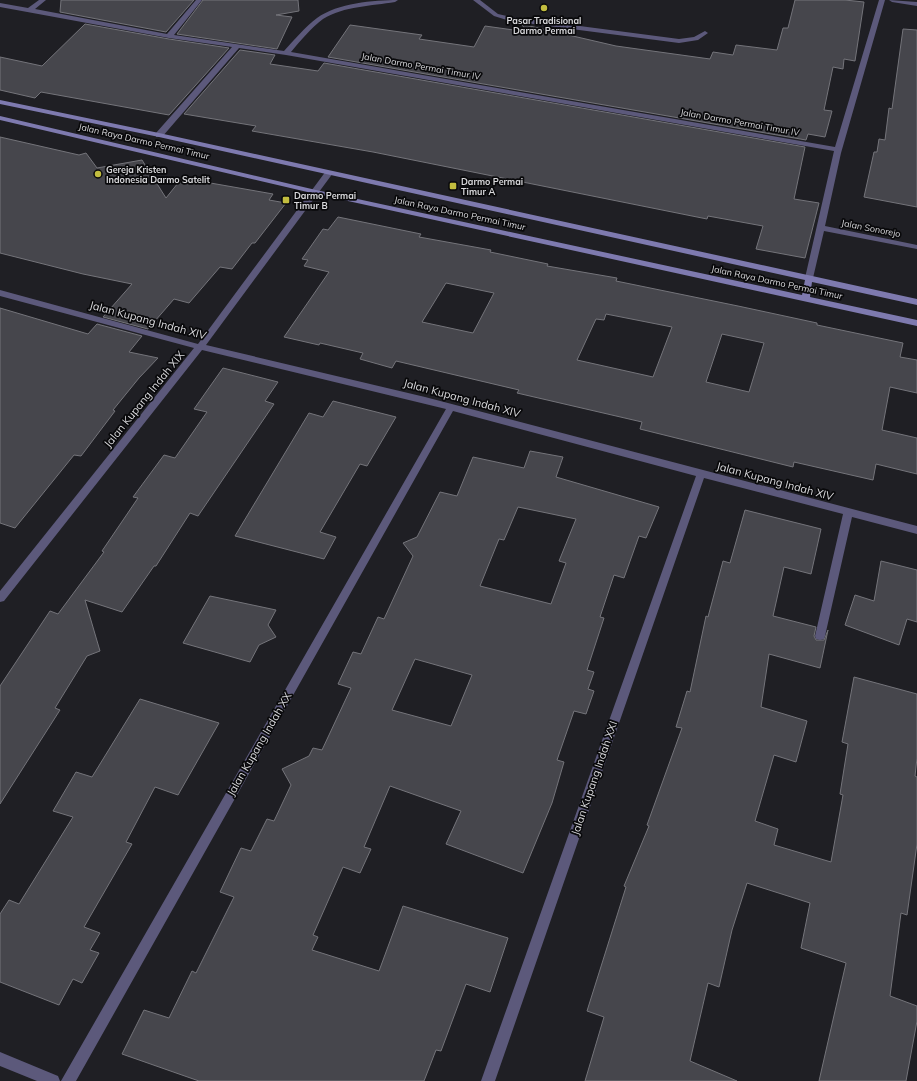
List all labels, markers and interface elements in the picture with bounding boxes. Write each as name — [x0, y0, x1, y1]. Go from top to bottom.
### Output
marker: Pasar Tradisional Darmo Permai — [539, 3, 549, 13]
place label: Pasar Tradisional Darmo Permai — [507, 15, 581, 36]
street label: Jalan Darmo Permai Timur IV — [361, 50, 482, 82]
street label: Jalan Darmo Permai Timur IV — [680, 106, 801, 138]
street label: Jalan Raya Darmo Permai Timur — [77, 121, 211, 163]
place label: Gereja Kristen Indonesia Darmo Satelit — [106, 164, 210, 185]
marker: Gereja Kristen Indonesia Darmo Satelit — [93, 169, 103, 179]
place label: Darmo Permai Timur A — [461, 176, 523, 197]
marker: Darmo Permai Timur A — [448, 181, 458, 191]
place label: Darmo Permai Timur B — [294, 190, 356, 211]
street label: Jalan Raya Darmo Permai Timur — [393, 194, 527, 233]
marker: Darmo Permai Timur B — [281, 195, 291, 205]
street label: Jalan Sonorejo — [840, 217, 902, 239]
street label: Jalan Raya Darmo Permai Timur — [710, 263, 844, 302]
street label: Jalan Kupang Indah XIV — [88, 298, 208, 342]
street label: Jalan Kupang Indah XIX — [101, 347, 188, 450]
street label: Jalan Kupang Indah XIV — [402, 376, 522, 420]
street label: Jalan Kupang Indah XIV — [715, 459, 835, 503]
street label: Jalan Kupang Indah XX — [224, 689, 295, 798]
street label: Jalan Kupang Indah XXI — [568, 719, 620, 837]

